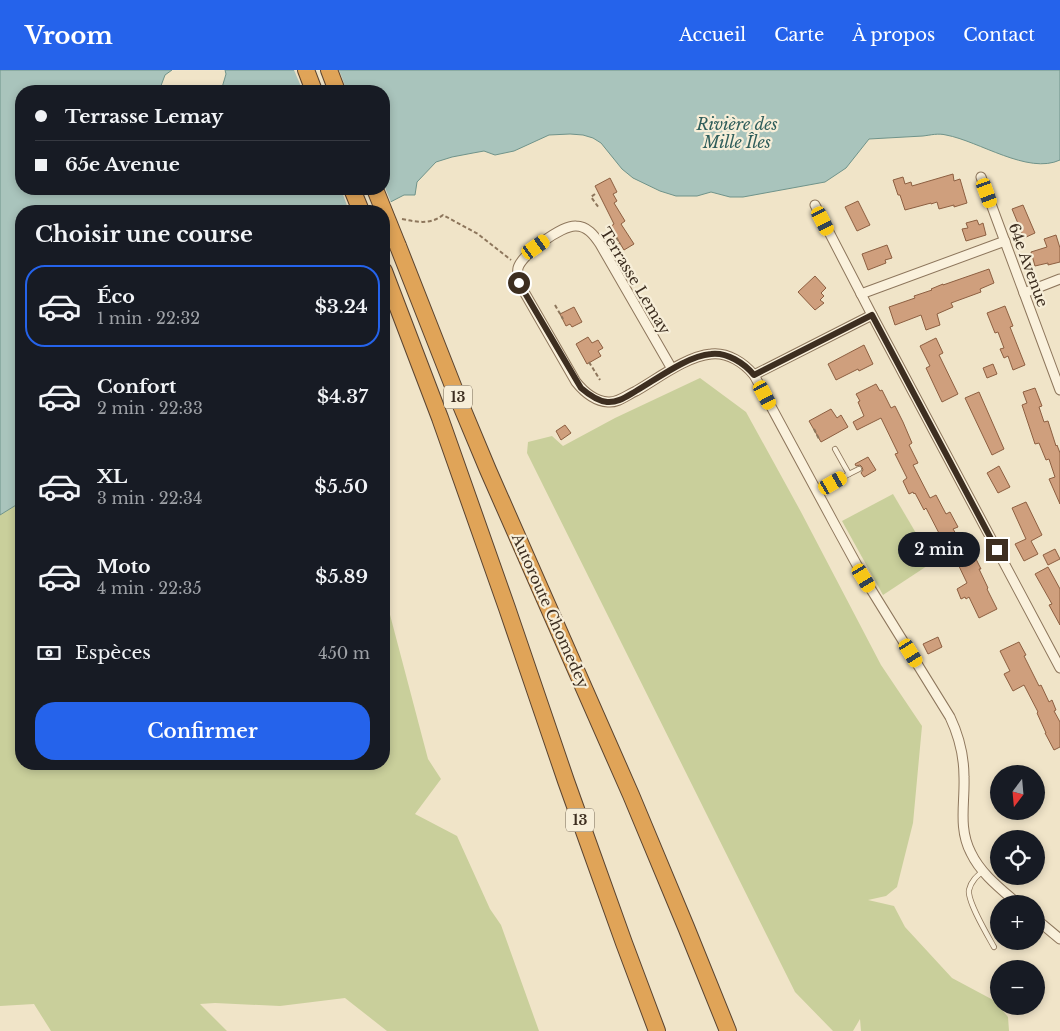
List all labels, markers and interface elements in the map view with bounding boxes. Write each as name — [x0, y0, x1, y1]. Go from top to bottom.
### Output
text: Vroom — [25, 21, 113, 50]
text: Accueil — [679, 24, 746, 46]
text: Carte — [774, 24, 824, 46]
text: À propos — [852, 24, 935, 46]
text: Contact — [963, 24, 1035, 46]
text: Terrasse Lemay — [65, 105, 223, 128]
water label: Rivière des Mille Îles — [695, 114, 778, 152]
text: 65e Avenue — [65, 153, 180, 176]
car — [974, 176, 999, 210]
car — [809, 204, 836, 238]
street label: 64e Avenue — [1005, 220, 1052, 309]
text: Choisir une course — [35, 221, 253, 248]
street label: Terrasse Lemay — [596, 224, 675, 338]
car — [519, 232, 552, 262]
route start — [508, 272, 530, 294]
icon: car — [37, 284, 82, 329]
text: Éco — [97, 285, 135, 308]
text: $3.24 — [315, 295, 368, 318]
text: 1 min · 22:32 — [97, 308, 200, 328]
icon: car — [37, 374, 82, 419]
text: Confort — [97, 375, 176, 398]
car — [751, 378, 778, 412]
text: $4.37 — [317, 385, 368, 408]
road number: 13 — [444, 386, 472, 408]
text: 2 min · 22:33 — [97, 398, 203, 418]
icon: car — [37, 464, 82, 509]
text: XL — [97, 465, 127, 488]
car — [816, 469, 849, 497]
text: $5.50 — [315, 475, 368, 498]
text: 3 min · 22:34 — [97, 488, 202, 508]
street label: Autoroute Chomedey — [507, 530, 593, 691]
callout: 2 min — [897, 532, 980, 568]
text: 2 min — [914, 539, 964, 559]
route end — [986, 539, 1008, 561]
icon: car — [37, 554, 82, 599]
text: Moto — [97, 555, 151, 578]
car — [849, 561, 878, 595]
text: $5.89 — [315, 565, 368, 588]
text: 4 min · 22:35 — [97, 578, 202, 598]
car — [896, 636, 925, 670]
icon: cash — [35, 639, 63, 667]
text: Espèces — [75, 641, 151, 664]
text: 450 m — [318, 643, 370, 663]
button: Confirmer — [35, 702, 370, 760]
north arrow — [990, 765, 1045, 820]
map controls — [990, 765, 1045, 1015]
road number: 13 — [566, 808, 594, 832]
button: locate — [990, 830, 1045, 885]
button: + — [990, 895, 1045, 950]
button: − — [990, 960, 1045, 1015]

